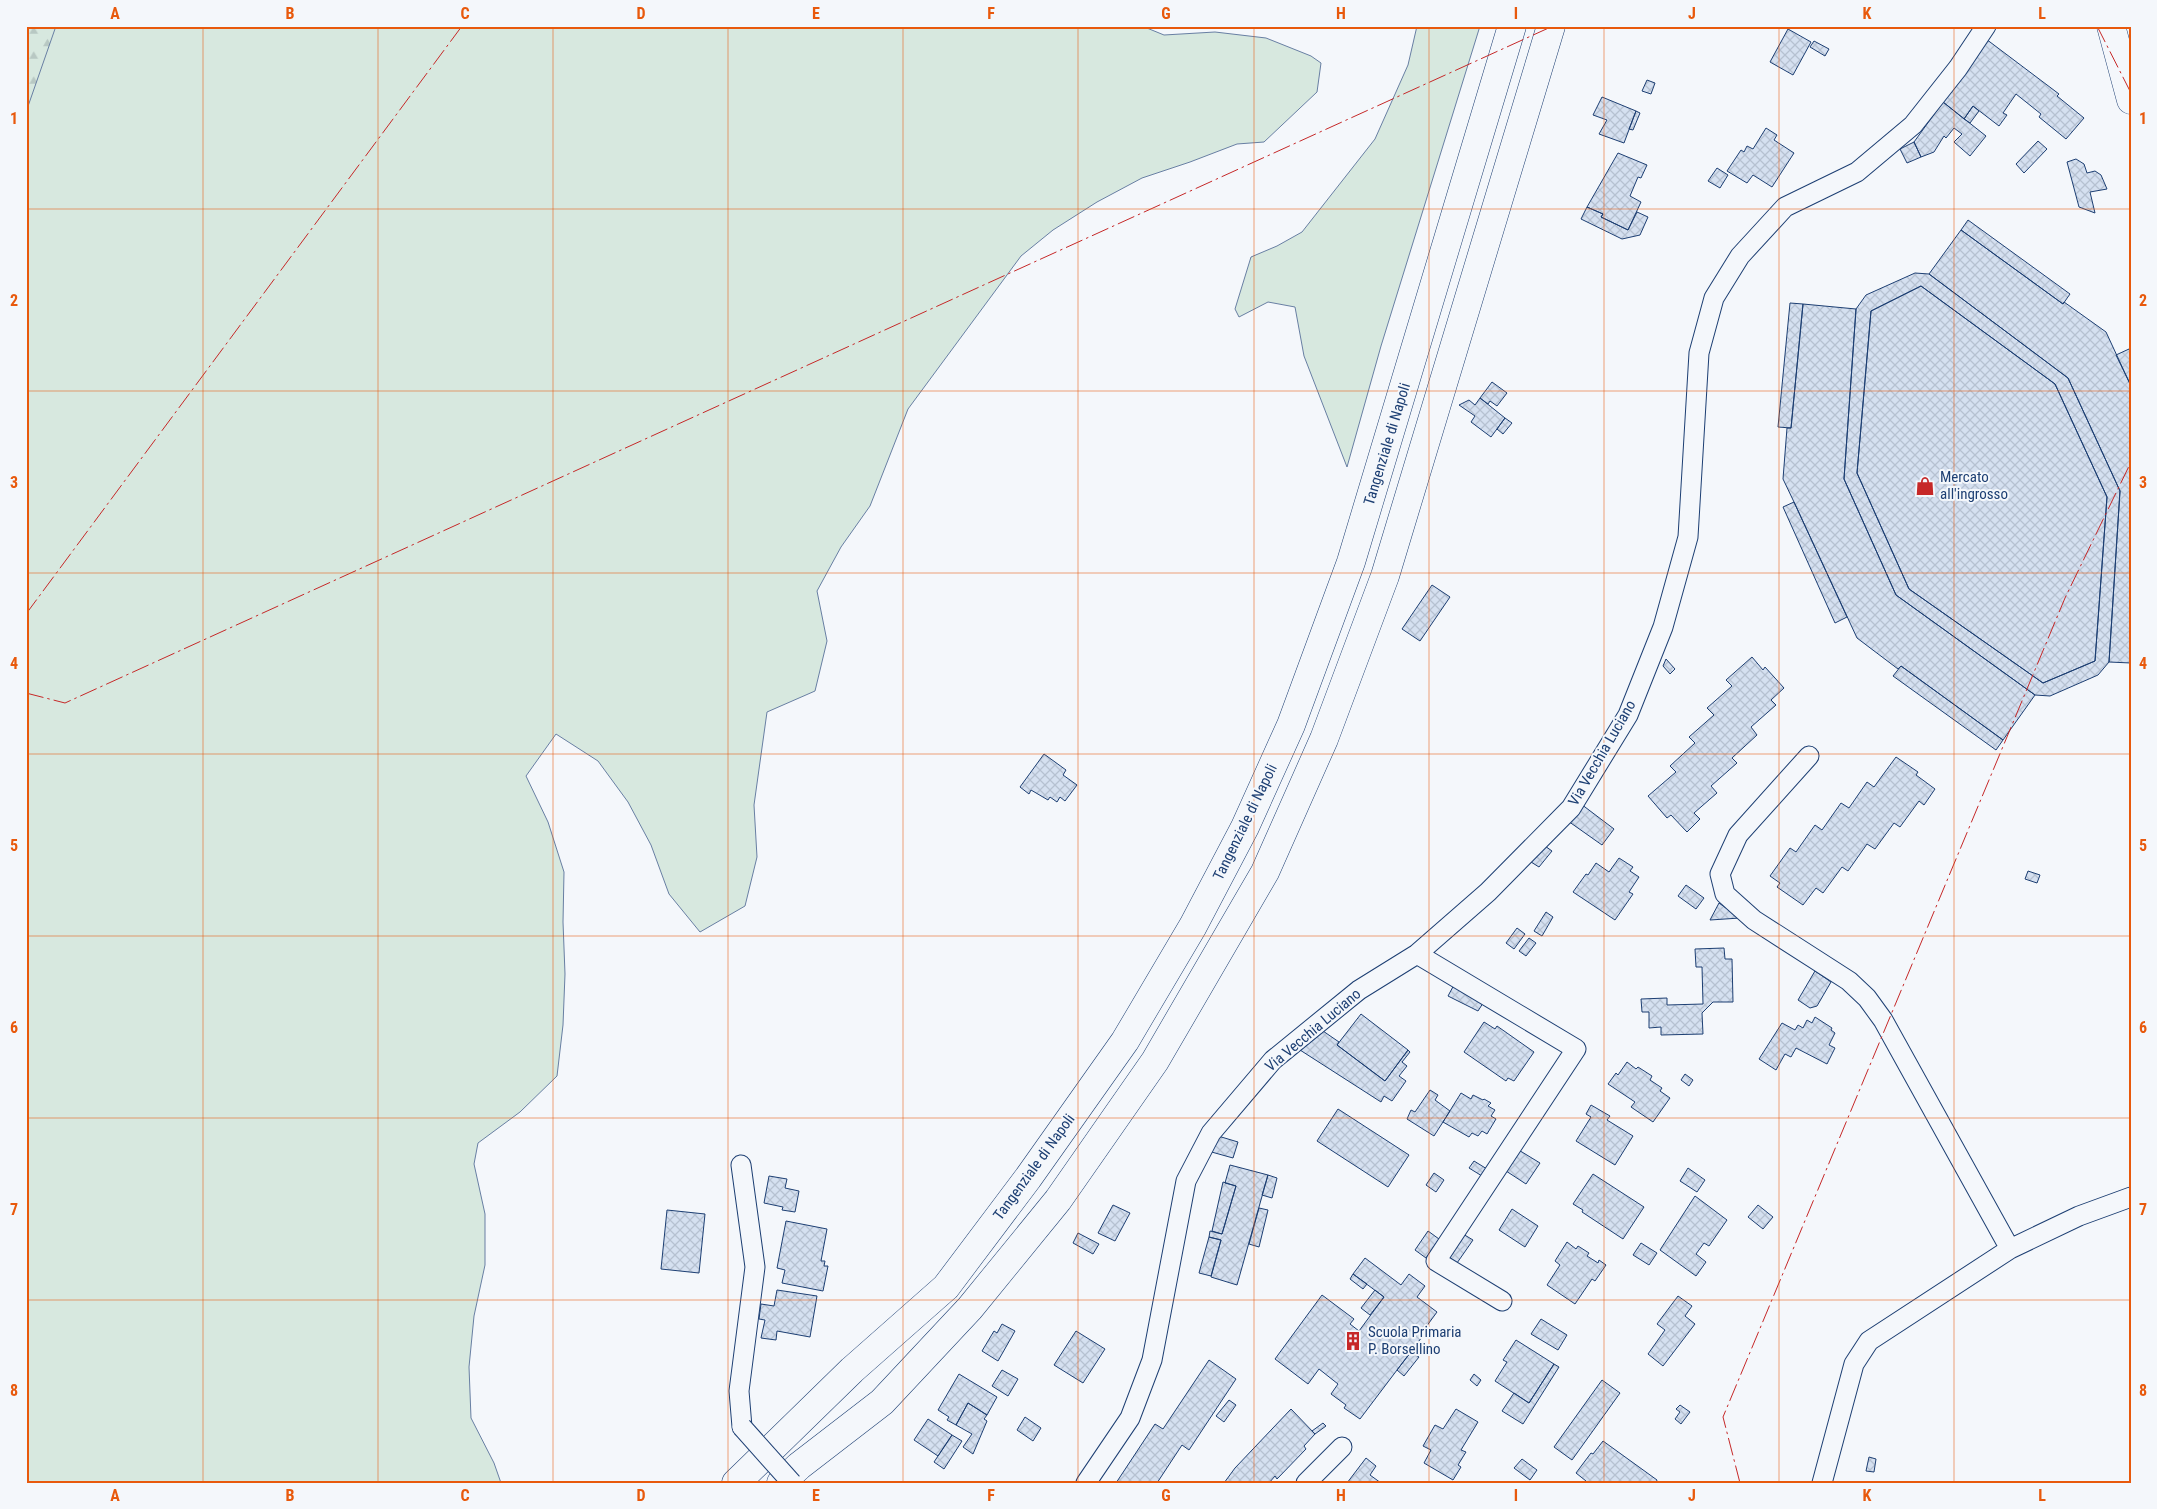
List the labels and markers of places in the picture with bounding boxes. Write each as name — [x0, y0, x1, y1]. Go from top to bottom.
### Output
place label: Mercato all'ingrosso — [1940, 468, 2008, 503]
shop icon: Mercato all'ingrosso — [1914, 475, 1936, 497]
place label: Scuola Primaria P. Borsellino — [1368, 1323, 1462, 1358]
building icon: Scuola Primaria P. Borsellino — [1342, 1330, 1364, 1352]

